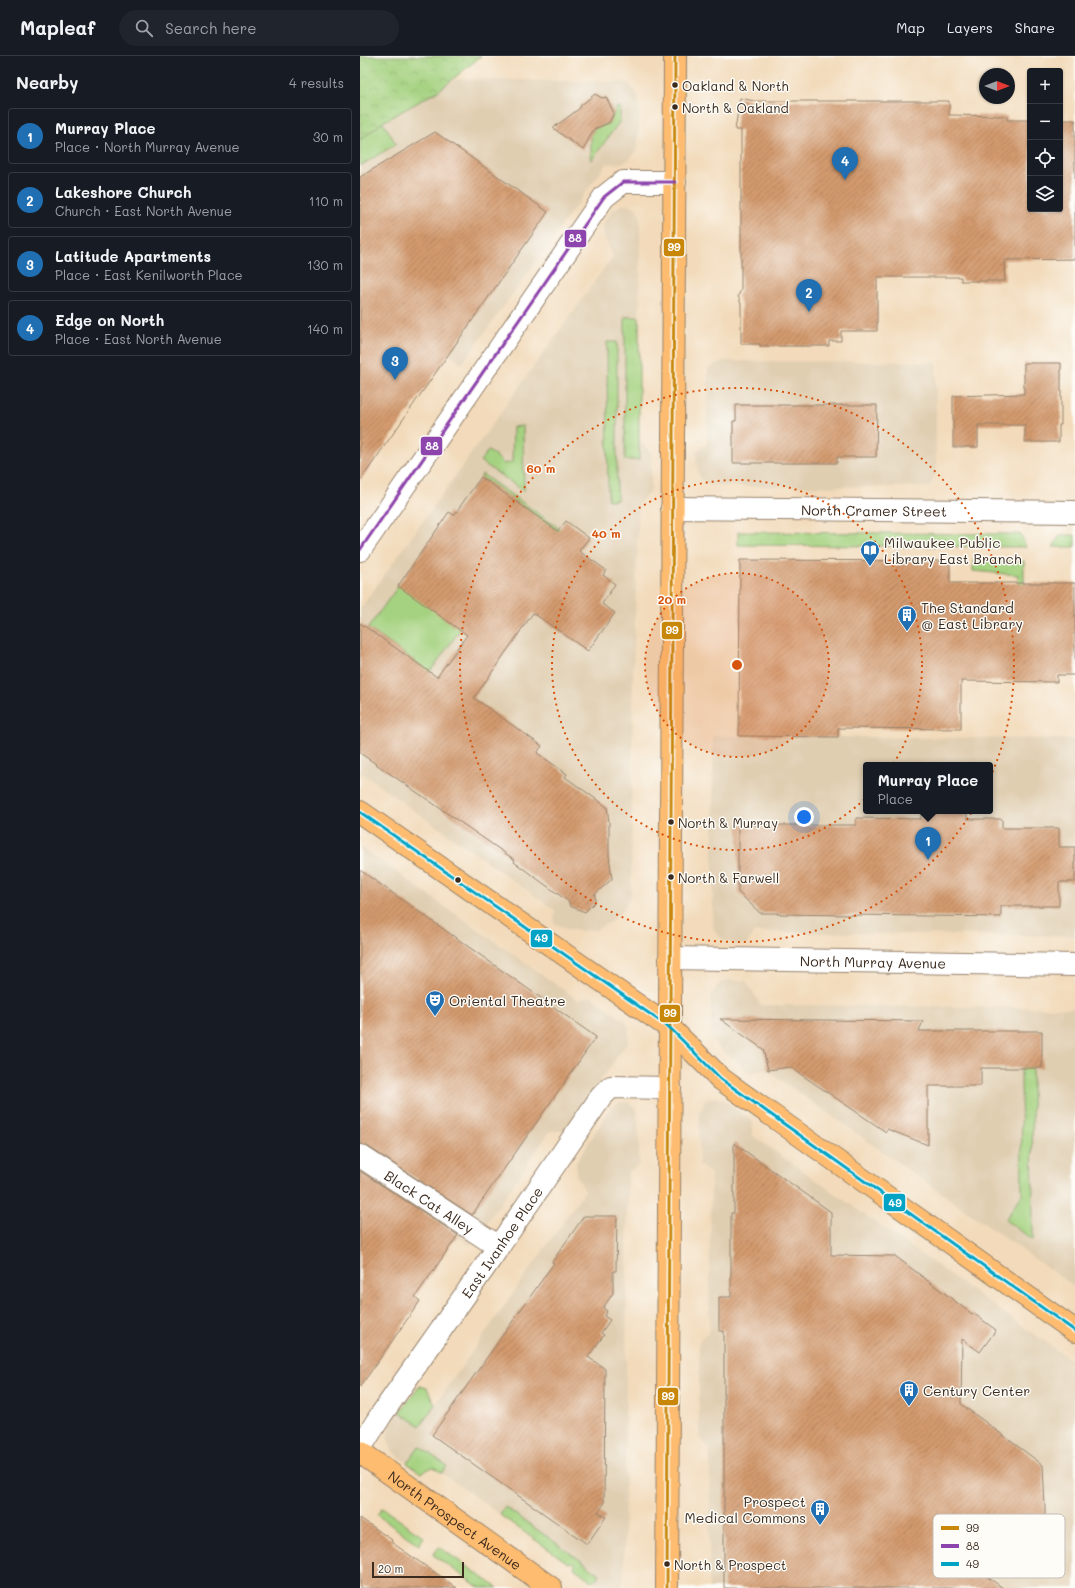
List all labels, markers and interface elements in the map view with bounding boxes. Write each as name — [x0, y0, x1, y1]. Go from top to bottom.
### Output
search box — [119, 10, 399, 46]
text: Mapleaf — [20, 15, 95, 40]
icon: search — [133, 17, 155, 39]
text: Search here — [165, 18, 257, 38]
text: Map — [896, 18, 925, 37]
text: Layers — [947, 18, 993, 37]
text: Share — [1015, 18, 1055, 37]
north arrow — [979, 68, 1015, 104]
map controls — [1027, 68, 1063, 212]
button: + — [1027, 68, 1063, 104]
text: Nearby — [16, 71, 78, 93]
text: 4 results — [289, 74, 344, 91]
place label: Oakland & North — [682, 77, 789, 94]
marker: Oakland & North — [670, 80, 680, 90]
place label: North & Oakland — [682, 99, 789, 116]
marker: North & Oakland — [670, 102, 680, 112]
button: − — [1027, 104, 1063, 140]
text: Murray Place — [55, 118, 156, 138]
text: 1 — [27, 128, 33, 145]
text: 30 m — [313, 128, 343, 145]
text: Place · North Murray Avenue — [55, 138, 240, 155]
button: locate — [1027, 140, 1063, 176]
pin: 4 — [832, 147, 858, 180]
button: layers — [1027, 176, 1063, 212]
text: Lakeshore Church — [55, 182, 191, 202]
text: 2 — [26, 192, 34, 209]
text: 110 m — [309, 192, 343, 209]
text: Church · East North Avenue — [55, 202, 232, 219]
line badge: 88 — [564, 229, 587, 248]
text: 88 — [568, 230, 582, 245]
line badge: 99 — [663, 238, 685, 257]
text: 99 — [667, 239, 681, 254]
text: Latitude Apartments — [55, 246, 211, 266]
text: 3 — [26, 256, 34, 273]
text: 130 m — [307, 256, 343, 273]
text: Place · East Kenilworth Place — [55, 266, 243, 283]
pin: 2 — [796, 279, 822, 312]
text: Edge on North — [55, 310, 164, 330]
text: 4 — [26, 320, 34, 337]
text: 140 m — [307, 320, 343, 337]
text: Place · East North Avenue — [55, 330, 222, 347]
pin: 3 — [382, 347, 408, 380]
line badge: 88 — [420, 436, 443, 456]
text: 88 — [425, 438, 439, 453]
text: 60 m — [527, 460, 555, 476]
street label: North Cramer Street — [801, 500, 947, 520]
text: 40 m — [591, 525, 621, 541]
place label: Milwaukee Public Library East Branch — [884, 533, 1022, 568]
library icon: Milwaukee Public Library East Branch — [859, 539, 881, 567]
text: 20 m — [658, 591, 686, 607]
place label: The Standard @ East Library — [921, 598, 1023, 633]
building icon: The Standard @ East Library — [896, 604, 918, 632]
line badge: 99 — [661, 621, 683, 640]
text: 99 — [665, 622, 679, 637]
centre of rings — [730, 658, 744, 672]
popup — [863, 762, 993, 814]
text: Murray Place — [878, 770, 978, 790]
text: Place — [878, 790, 913, 807]
your location — [794, 807, 814, 827]
place label: North & Murray — [678, 814, 778, 831]
marker: North & Murray — [666, 817, 676, 827]
pin: 1 — [915, 827, 941, 860]
place label: North & Farwell — [678, 869, 779, 886]
marker: North & Farwell — [666, 872, 676, 882]
unlabelled marker — [453, 875, 463, 885]
line badge: 49 — [530, 929, 553, 948]
text: 49 — [534, 930, 548, 945]
street label: North Murray Avenue — [800, 951, 946, 972]
theatre icon: Oriental Theatre — [424, 989, 446, 1017]
place label: Oriental Theatre — [449, 991, 566, 1010]
line badge: 99 — [659, 1004, 681, 1023]
text: 99 — [663, 1005, 677, 1020]
street label: Black Cat Alley — [381, 1165, 478, 1238]
street label: East Ivanhoe Place — [457, 1183, 547, 1302]
line badge: 49 — [883, 1193, 906, 1212]
text: 49 — [888, 1195, 902, 1210]
building icon: Century Center — [898, 1379, 920, 1407]
place label: Century Center — [923, 1381, 1030, 1400]
line badge: 99 — [657, 1387, 679, 1406]
text: 99 — [661, 1388, 675, 1403]
street label: North Prospect Avenue — [385, 1466, 526, 1574]
place label: Prospect Medical Commons — [685, 1492, 806, 1527]
building icon: Prospect Medical Commons — [809, 1498, 831, 1526]
legend — [933, 1514, 1065, 1578]
text: 99 — [966, 1520, 980, 1535]
text: 88 — [966, 1538, 980, 1553]
place label: North & Prospect — [674, 1556, 787, 1573]
text: 49 — [966, 1556, 979, 1571]
marker: North & Prospect — [662, 1559, 672, 1569]
scale bar — [372, 1560, 464, 1579]
text: 20 m — [378, 1561, 403, 1576]

